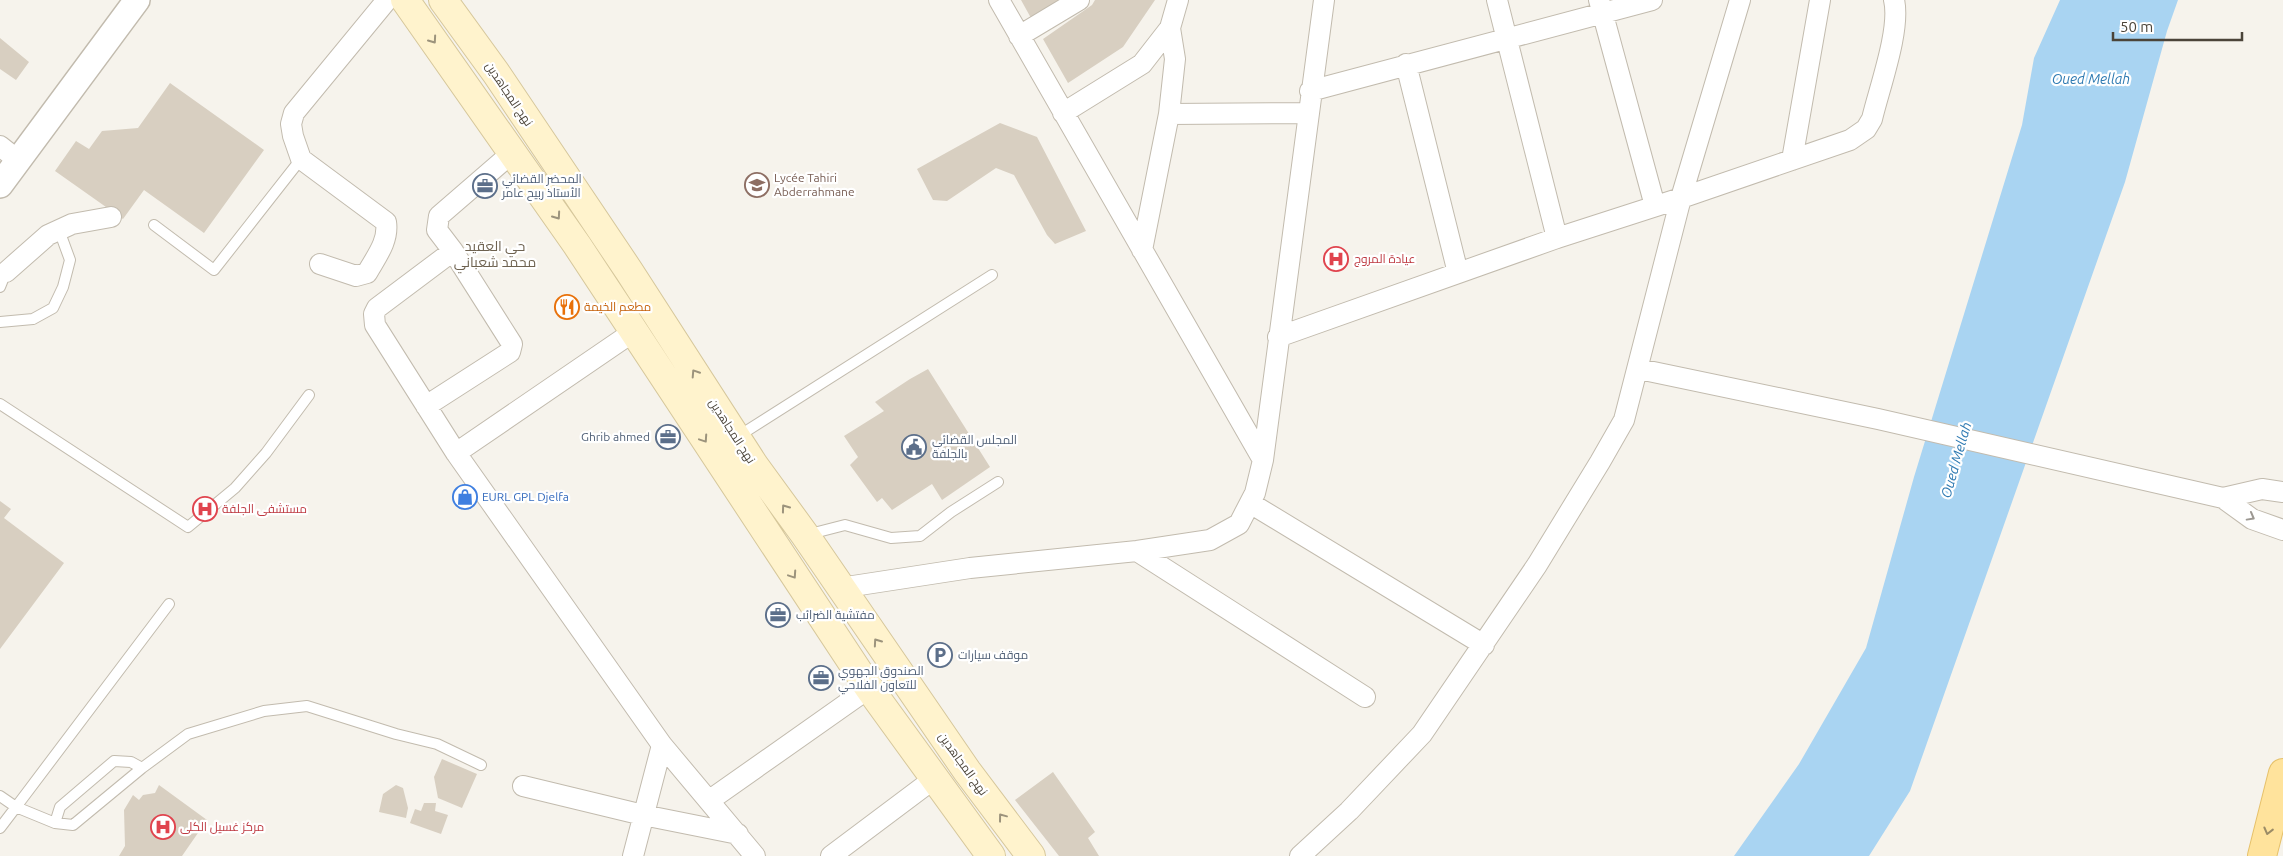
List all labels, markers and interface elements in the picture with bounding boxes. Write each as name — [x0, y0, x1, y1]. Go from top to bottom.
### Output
scale bar — [2113, 10, 2242, 42]
text: 50 m — [2120, 18, 2153, 35]
one-way arrow — [427, 34, 436, 44]
street label: نهج المجاهدين — [482, 59, 536, 129]
water label: Oued Mellah — [2052, 71, 2130, 87]
place label: Lycée Tahiri Abderrahmane — [774, 171, 855, 198]
place label: المحضر القضائي الأستاذ ربيح عامر — [501, 172, 582, 201]
school or university icon: Lycée Tahiri Abderrahmane — [744, 172, 770, 198]
office icon: المحضر القضائي الأستاذ ربيح عامر — [472, 173, 498, 199]
one-way arrow — [551, 210, 560, 219]
district label: حي العقيد محمد شعباني — [454, 238, 536, 274]
hospital icon: عيادة المروج — [1323, 246, 1349, 272]
place label: عيادة المروج — [1354, 252, 1415, 267]
restaurant icon: مطعم الخيمة — [554, 294, 580, 320]
place label: مطعم الخيمة — [584, 300, 651, 315]
one-way arrow — [692, 370, 701, 379]
street label: نهج المجاهدين — [705, 396, 758, 467]
water label: Oued Mellah — [1938, 420, 1974, 500]
office icon: Ghrib ahmed — [655, 424, 681, 450]
place label: Ghrib ahmed — [581, 430, 650, 443]
place label: المجلس القضائي بالجلفة — [932, 433, 1017, 461]
one-way arrow — [697, 434, 707, 443]
public building icon: المجلس القضائي بالجلفة — [901, 434, 927, 460]
shop icon: EURL GPL Djelfa — [452, 484, 478, 510]
place label: EURL GPL Djelfa — [482, 490, 569, 503]
hospital icon: مستشفى الجلفة — [192, 496, 218, 522]
place label: مستشفى الجلفة — [222, 502, 307, 516]
one-way arrow — [783, 505, 791, 514]
one-way arrow — [2246, 511, 2255, 521]
one-way arrow — [787, 569, 796, 578]
office icon: مفتشية الضرائب — [765, 602, 791, 628]
place label: مفتشية الضرائب — [796, 608, 875, 622]
one-way arrow — [874, 638, 883, 648]
parking icon: موقف سيارات — [927, 642, 953, 668]
place label: موقف سيارات — [958, 648, 1028, 662]
place label: الصندوق الجهوي للتعاون الفلاحي — [838, 664, 924, 695]
office icon: الصندوق الجهوي للتعاون الفلاحي — [808, 665, 834, 691]
street label: نهج المجاهدين — [935, 730, 991, 799]
hospital icon: مركز غسيل الكلى — [150, 814, 176, 840]
one-way arrow — [999, 814, 1007, 823]
place label: مركز غسيل الكلى — [180, 820, 264, 834]
one-way arrow — [2263, 827, 2274, 836]

